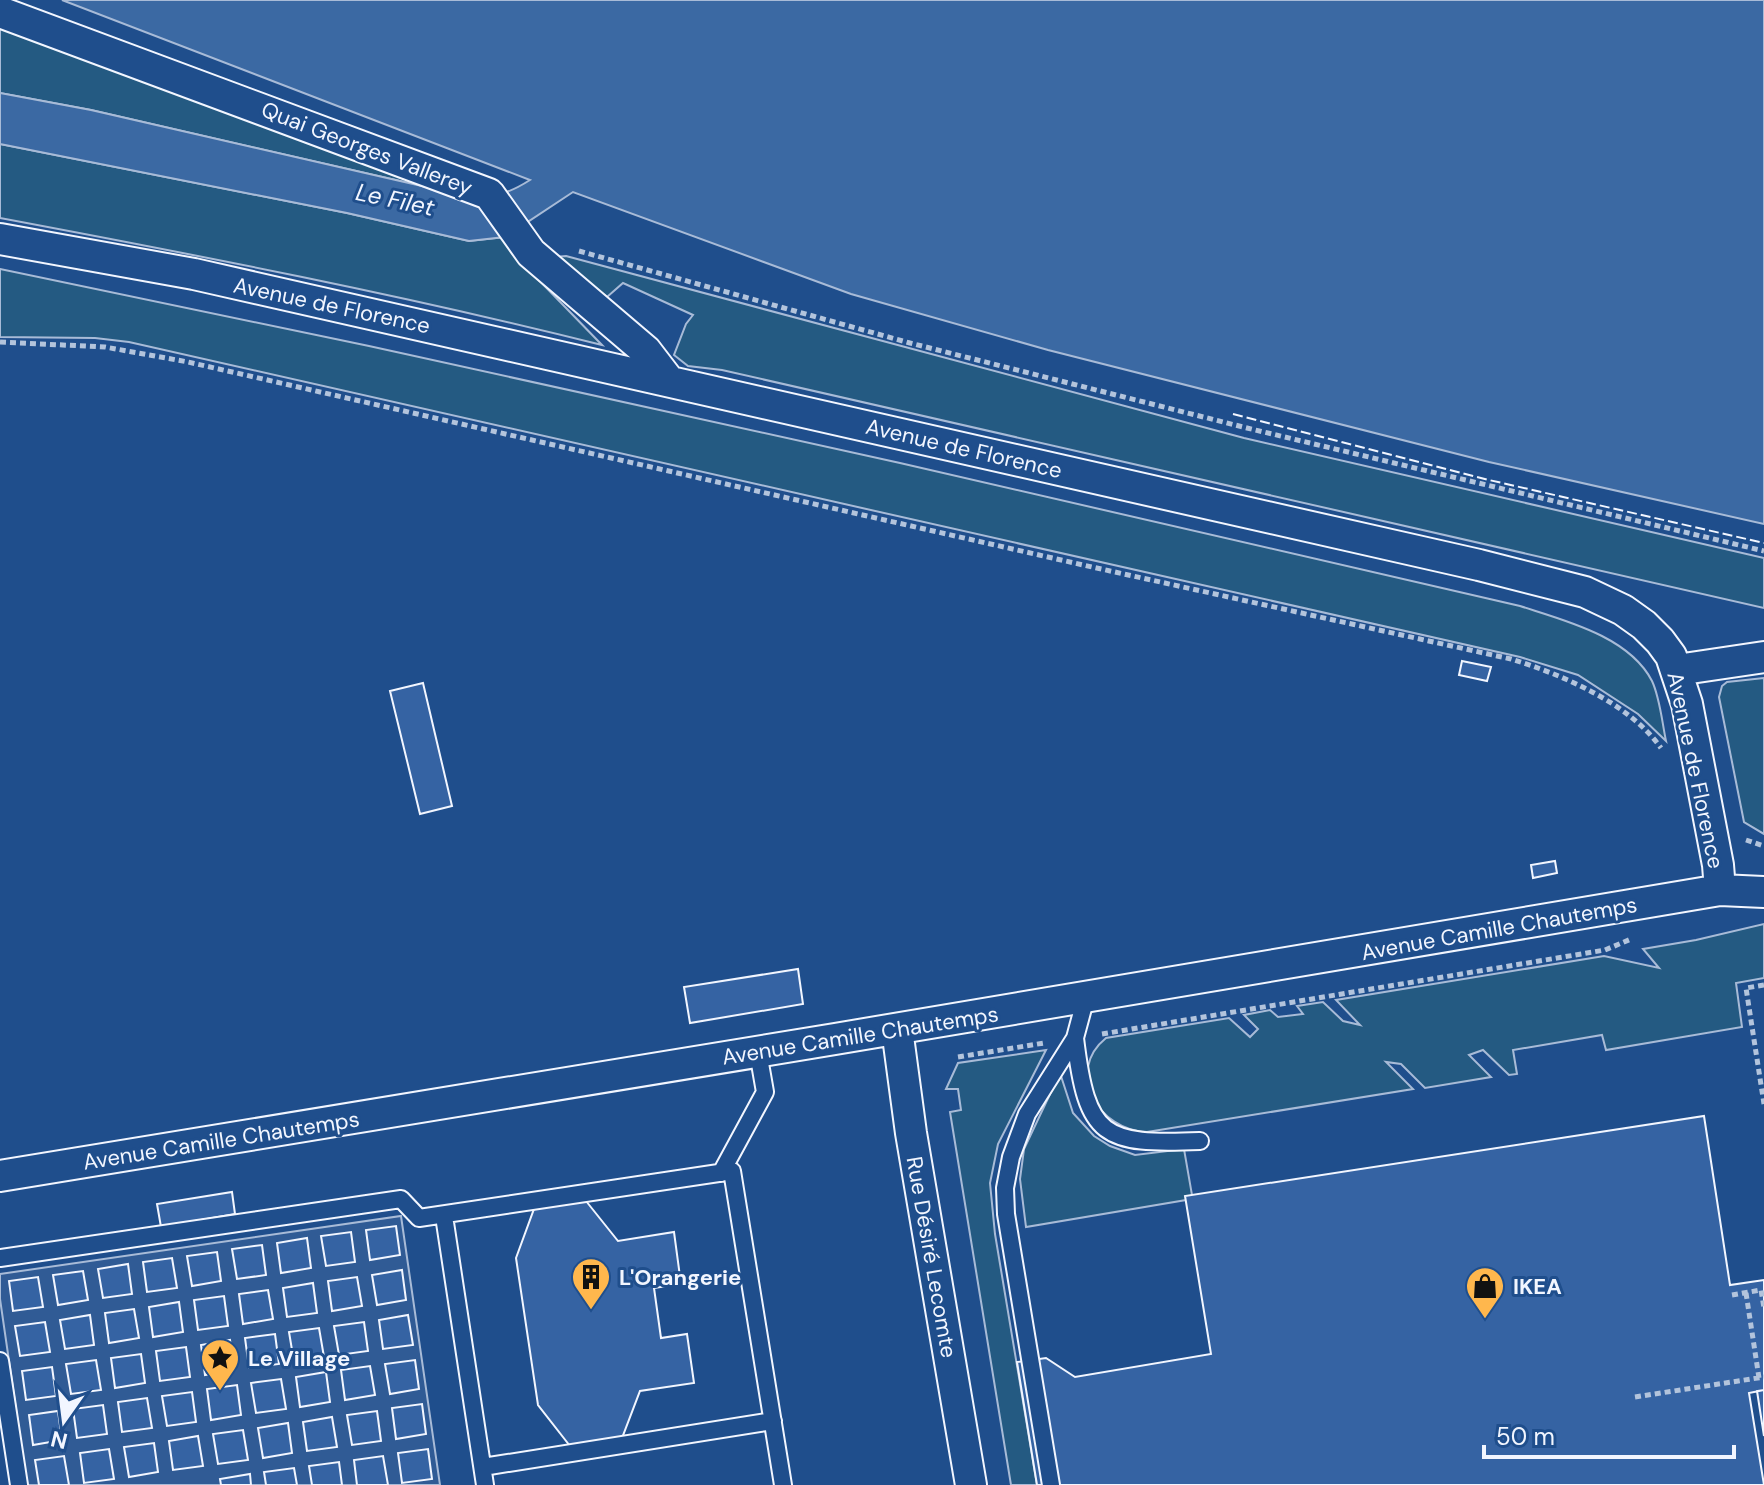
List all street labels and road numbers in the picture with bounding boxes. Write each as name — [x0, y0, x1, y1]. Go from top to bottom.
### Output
street label: Quai Georges Vallerey — [257, 95, 477, 202]
street label: Avenue de Florence — [231, 270, 433, 341]
street label: Avenue de Florence — [863, 412, 1065, 485]
street label: Avenue de Florence — [1660, 669, 1731, 871]
street label: Avenue Camille Chautemps — [1359, 890, 1639, 967]
street label: Avenue Camille Chautemps — [720, 999, 1000, 1072]
street label: Avenue Camille Chautemps — [81, 1104, 361, 1177]
street label: Rue Désiré Lecomte — [900, 1154, 963, 1360]

